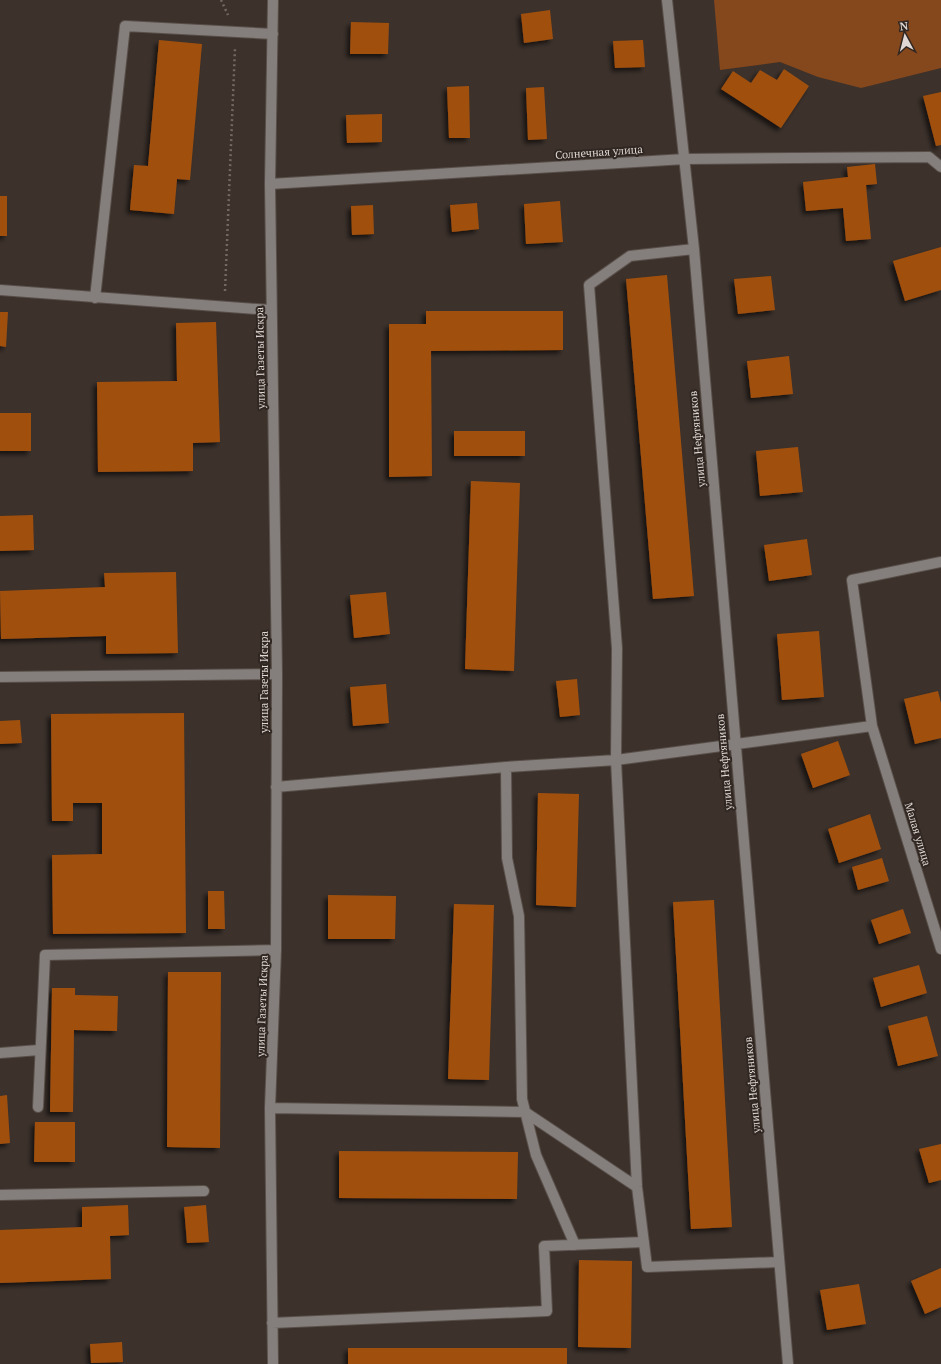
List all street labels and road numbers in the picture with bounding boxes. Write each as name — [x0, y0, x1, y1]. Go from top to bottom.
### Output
street label: Солнечная улица — [555, 142, 644, 162]
street label: улица Газеты Искра — [252, 306, 268, 410]
street label: улица Нефтяников — [686, 390, 708, 489]
street label: улица Газеты Искра — [257, 631, 271, 734]
street label: улица Нефтяников — [713, 713, 735, 812]
street label: Малая улица — [902, 801, 934, 868]
street label: улица Газеты Искра — [253, 954, 271, 1058]
street label: улица Нефтяников — [741, 1036, 763, 1135]

